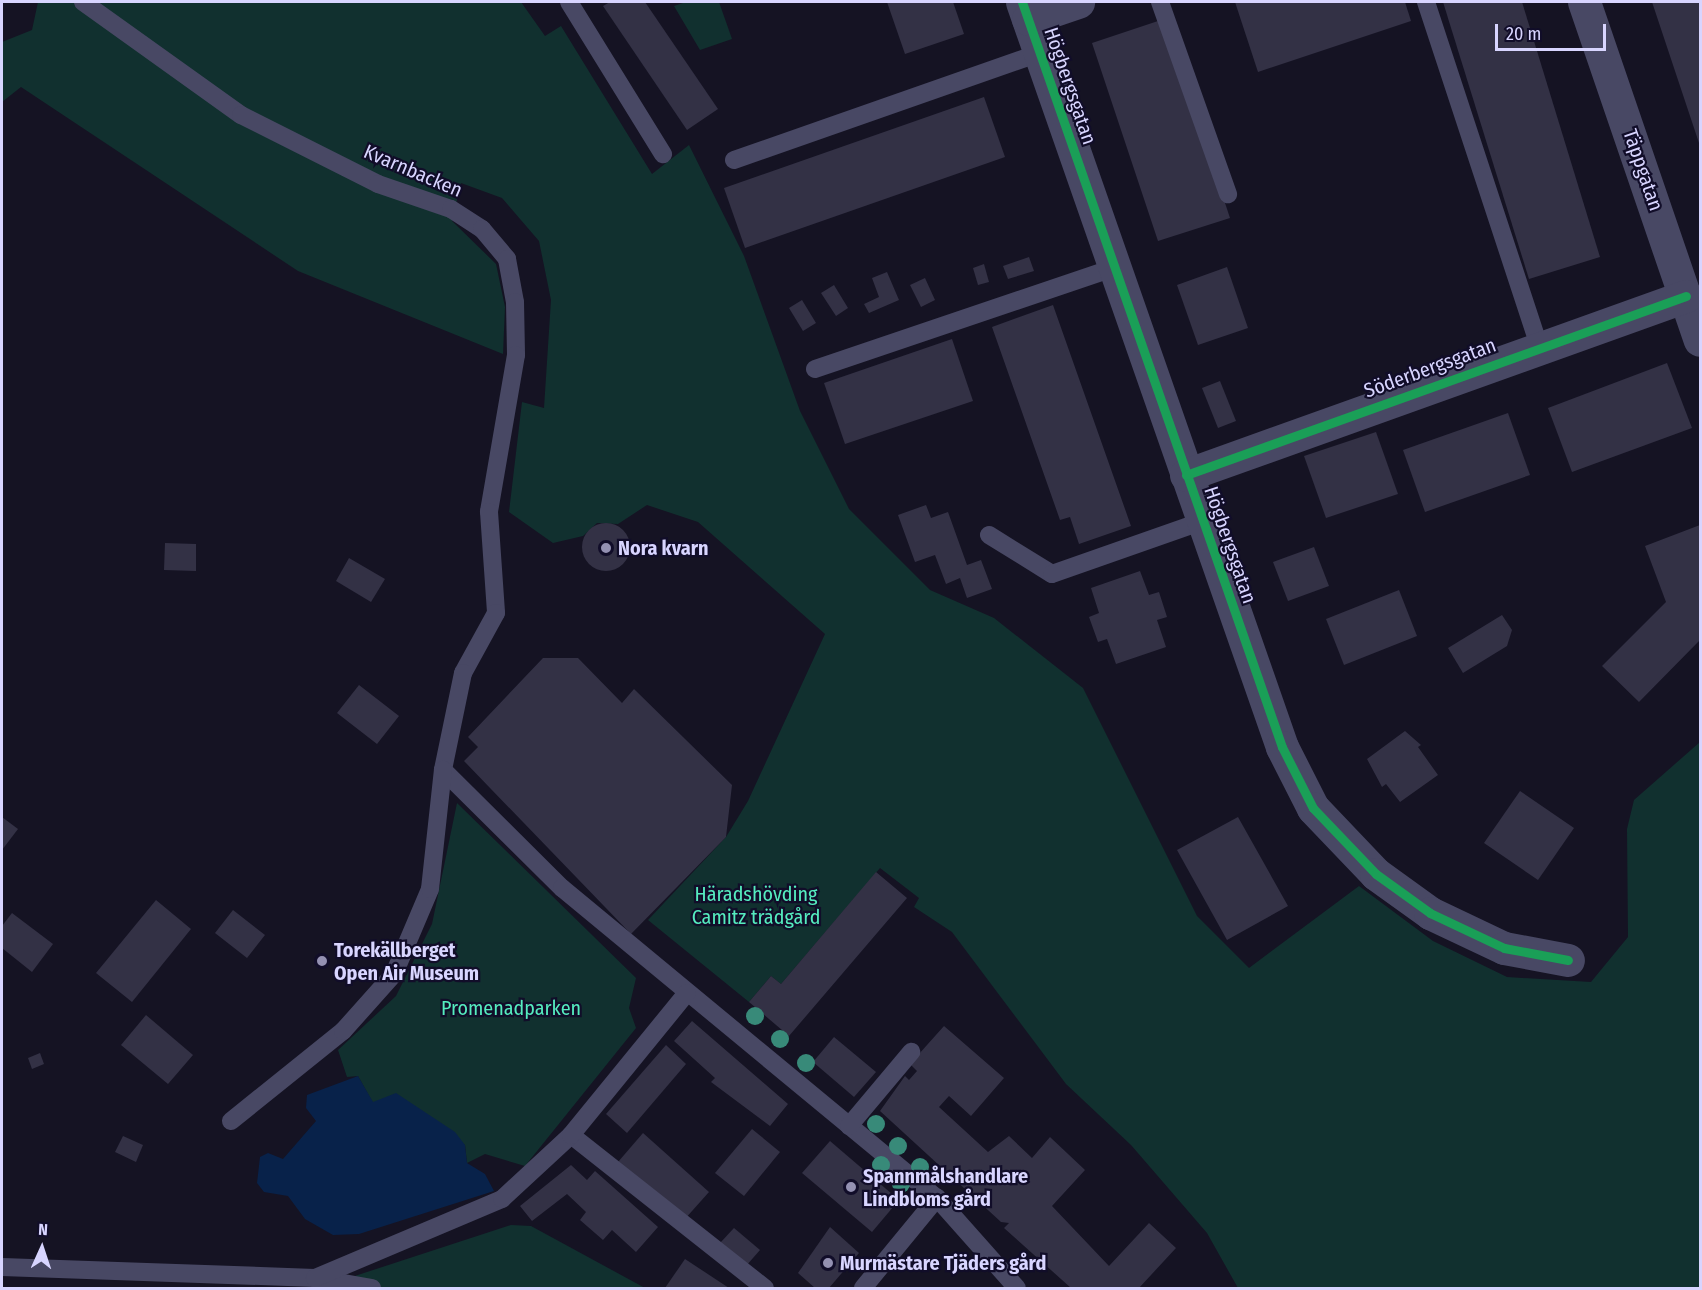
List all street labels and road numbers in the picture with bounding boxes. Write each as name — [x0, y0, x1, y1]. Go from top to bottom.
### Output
street label: Högbergsgatan — [1039, 24, 1101, 148]
street label: Täppgatan — [1618, 126, 1668, 214]
street label: Kvarnbacken — [360, 139, 466, 203]
street label: Söderbergsgatan — [1361, 333, 1499, 403]
street label: Högbergsgatan — [1199, 483, 1261, 607]

